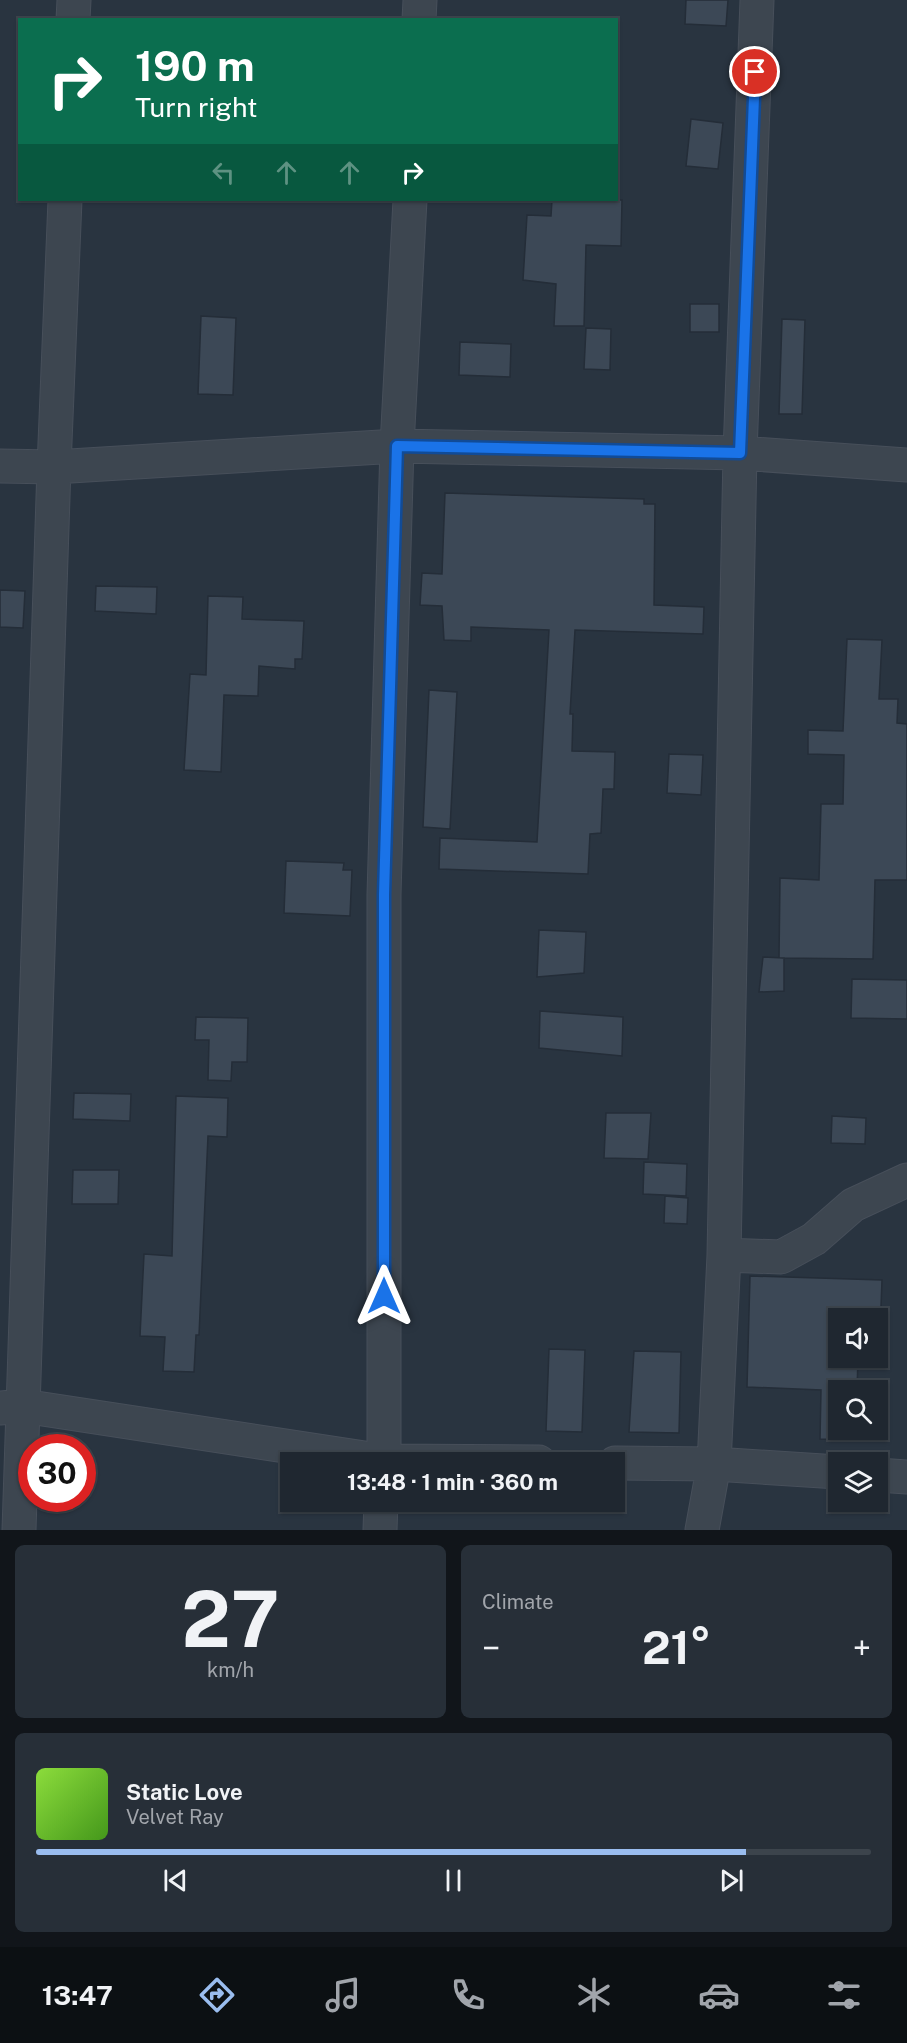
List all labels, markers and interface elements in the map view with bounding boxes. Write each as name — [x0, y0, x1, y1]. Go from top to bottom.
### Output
text: 190 m — [135, 41, 255, 90]
icon: right — [36, 42, 114, 120]
pin — [729, 46, 780, 97]
icon: arrive — [738, 55, 771, 88]
text: Turn right — [135, 91, 258, 123]
icon: left — [207, 156, 240, 189]
icon: ahead — [270, 156, 303, 189]
icon: ahead — [333, 156, 366, 189]
icon: right — [396, 156, 429, 189]
position arrow — [352, 1264, 416, 1328]
map controls — [828, 1308, 888, 1512]
button: sound — [828, 1308, 888, 1368]
button: search — [828, 1380, 888, 1440]
speed limit sign: 30 — [18, 1434, 96, 1512]
button: layers — [828, 1452, 888, 1512]
text: 13:48 · 1 min · 360 m — [347, 1469, 558, 1495]
text: 27 — [181, 1573, 280, 1665]
text: Climate — [482, 1590, 554, 1614]
text: 21° — [642, 1621, 711, 1674]
text: − — [482, 1629, 500, 1667]
text: + — [853, 1629, 871, 1667]
text: km/h — [207, 1658, 254, 1682]
text: Static Love — [126, 1779, 243, 1805]
text: Velvet Ray — [126, 1805, 224, 1829]
icon: previous — [159, 1864, 192, 1897]
icon: pause — [437, 1864, 470, 1897]
icon: next — [715, 1864, 748, 1897]
icon: directions — [196, 1974, 238, 2016]
icon: music — [322, 1974, 364, 2016]
icon: phone — [447, 1974, 489, 2016]
icon: climate — [573, 1974, 615, 2016]
icon: car — [698, 1974, 740, 2016]
icon: filters — [823, 1974, 865, 2016]
text: 13:47 — [42, 1979, 113, 2011]

